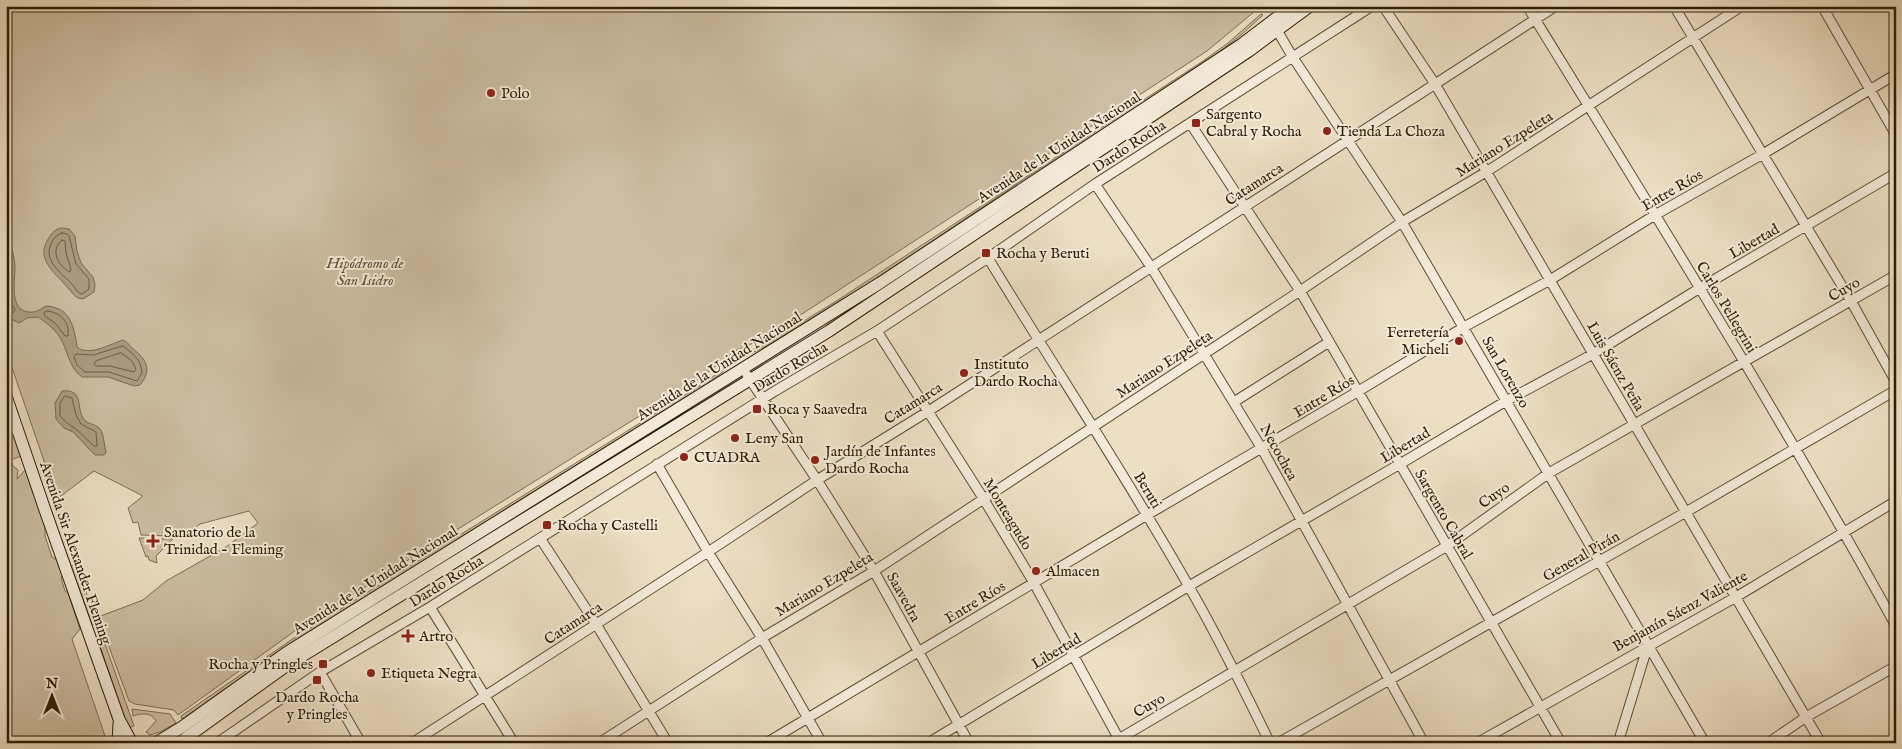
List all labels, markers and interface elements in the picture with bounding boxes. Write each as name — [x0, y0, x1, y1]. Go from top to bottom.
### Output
place label: Polo — [501, 84, 530, 103]
marker: Polo — [485, 87, 497, 99]
street label: Avenida de la Unidad Nacional — [973, 87, 1145, 208]
place label: Sargento Cabral y Rocha — [1206, 105, 1302, 141]
street label: Mariano Ezpeleta — [1452, 107, 1557, 182]
street label: Dardo Rocha — [1089, 115, 1170, 177]
marker: Sargento Cabral y Rocha — [1190, 117, 1202, 129]
place label: Tienda La Choza — [1337, 122, 1446, 141]
marker: Tienda La Choza — [1321, 125, 1333, 137]
street label: Catamarca — [1222, 158, 1287, 210]
street label: Entre Ríos — [1638, 165, 1706, 216]
street label: Libertad — [1726, 219, 1784, 263]
place label: Rocha y Beruti — [996, 244, 1090, 263]
marker: Rocha y Beruti — [980, 247, 992, 259]
park label: Hipódromo de San Isidro — [325, 254, 404, 290]
street label: Carlos Pellegrini — [1692, 258, 1761, 356]
street label: Cuyo — [1825, 273, 1864, 306]
street label: Avenida de la Unidad Nacional — [632, 307, 806, 426]
street label: Luis Sáenz Peña — [1582, 318, 1649, 415]
place label: Ferretería Micheli — [1387, 323, 1450, 359]
street label: Mariano Ezpeleta — [1113, 326, 1216, 403]
street label: San Lorenzo — [1477, 333, 1534, 412]
marker: Ferretería Micheli — [1453, 335, 1465, 347]
street label: Dardo Rocha — [749, 337, 831, 397]
place label: Instituto Dardo Rocha — [974, 355, 1058, 391]
marker: Instituto Dardo Rocha — [958, 367, 970, 379]
street label: Entre Ríos — [1290, 371, 1358, 422]
street label: Catamarca — [881, 378, 946, 429]
place label: Roca y Saavedra — [767, 400, 868, 419]
marker: Roca y Saavedra — [751, 403, 763, 415]
street label: Necochea — [1255, 421, 1302, 484]
street label: Libertad — [1377, 423, 1434, 468]
place label: Leny San — [745, 429, 803, 448]
marker: Leny San — [729, 432, 741, 444]
place label: Jardín de Infantes Dardo Rocha — [823, 442, 936, 478]
place label: CUADRA — [694, 448, 761, 467]
marker: CUADRA — [678, 451, 690, 463]
marker: Jardín de Infantes Dardo Rocha — [809, 454, 821, 466]
street label: Avenida Sir Alexander Fleming — [35, 458, 116, 648]
street label: Sargento Cabral — [1410, 466, 1477, 563]
street label: Beruti — [1129, 469, 1166, 512]
street label: Monteagudo — [979, 475, 1036, 554]
street label: Cuyo — [1475, 478, 1514, 513]
place label: Rocha y Castelli — [557, 516, 658, 535]
marker: Rocha y Castelli — [541, 519, 553, 531]
street label: Avenida de la Unidad Nacional — [288, 521, 462, 640]
place label: Sanatorio de la Trinidad - Fleming — [164, 523, 284, 559]
street label: General Pirán — [1539, 527, 1623, 586]
marker: Sanatorio de la Trinidad - Fleming — [146, 534, 160, 548]
street label: Mariano Ezpeleta — [772, 547, 877, 621]
street label: Dardo Rocha — [406, 551, 487, 612]
place label: Almacen — [1045, 562, 1100, 581]
marker: Almacen — [1030, 565, 1042, 577]
street label: Benjamín Sáenz Valiente — [1610, 566, 1751, 656]
street label: Saavedra — [882, 569, 925, 626]
street label: Entre Ríos — [941, 577, 1009, 628]
street label: Catamarca — [541, 597, 606, 649]
place label: Artro — [418, 627, 453, 646]
marker: Artro — [401, 629, 415, 643]
street label: Libertad — [1028, 629, 1085, 674]
place label: Rocha y Pringles — [208, 655, 313, 674]
marker: Rocha y Pringles — [317, 658, 329, 670]
place label: Etiqueta Negra — [381, 664, 478, 683]
marker: Etiqueta Negra — [365, 667, 377, 679]
north arrow — [28, 672, 78, 722]
marker: Dardo Rocha y Pringles — [311, 674, 323, 686]
text: N — [45, 675, 58, 693]
place label: Dardo Rocha y Pringles — [275, 688, 359, 724]
street label: Cuyo — [1130, 689, 1169, 722]

